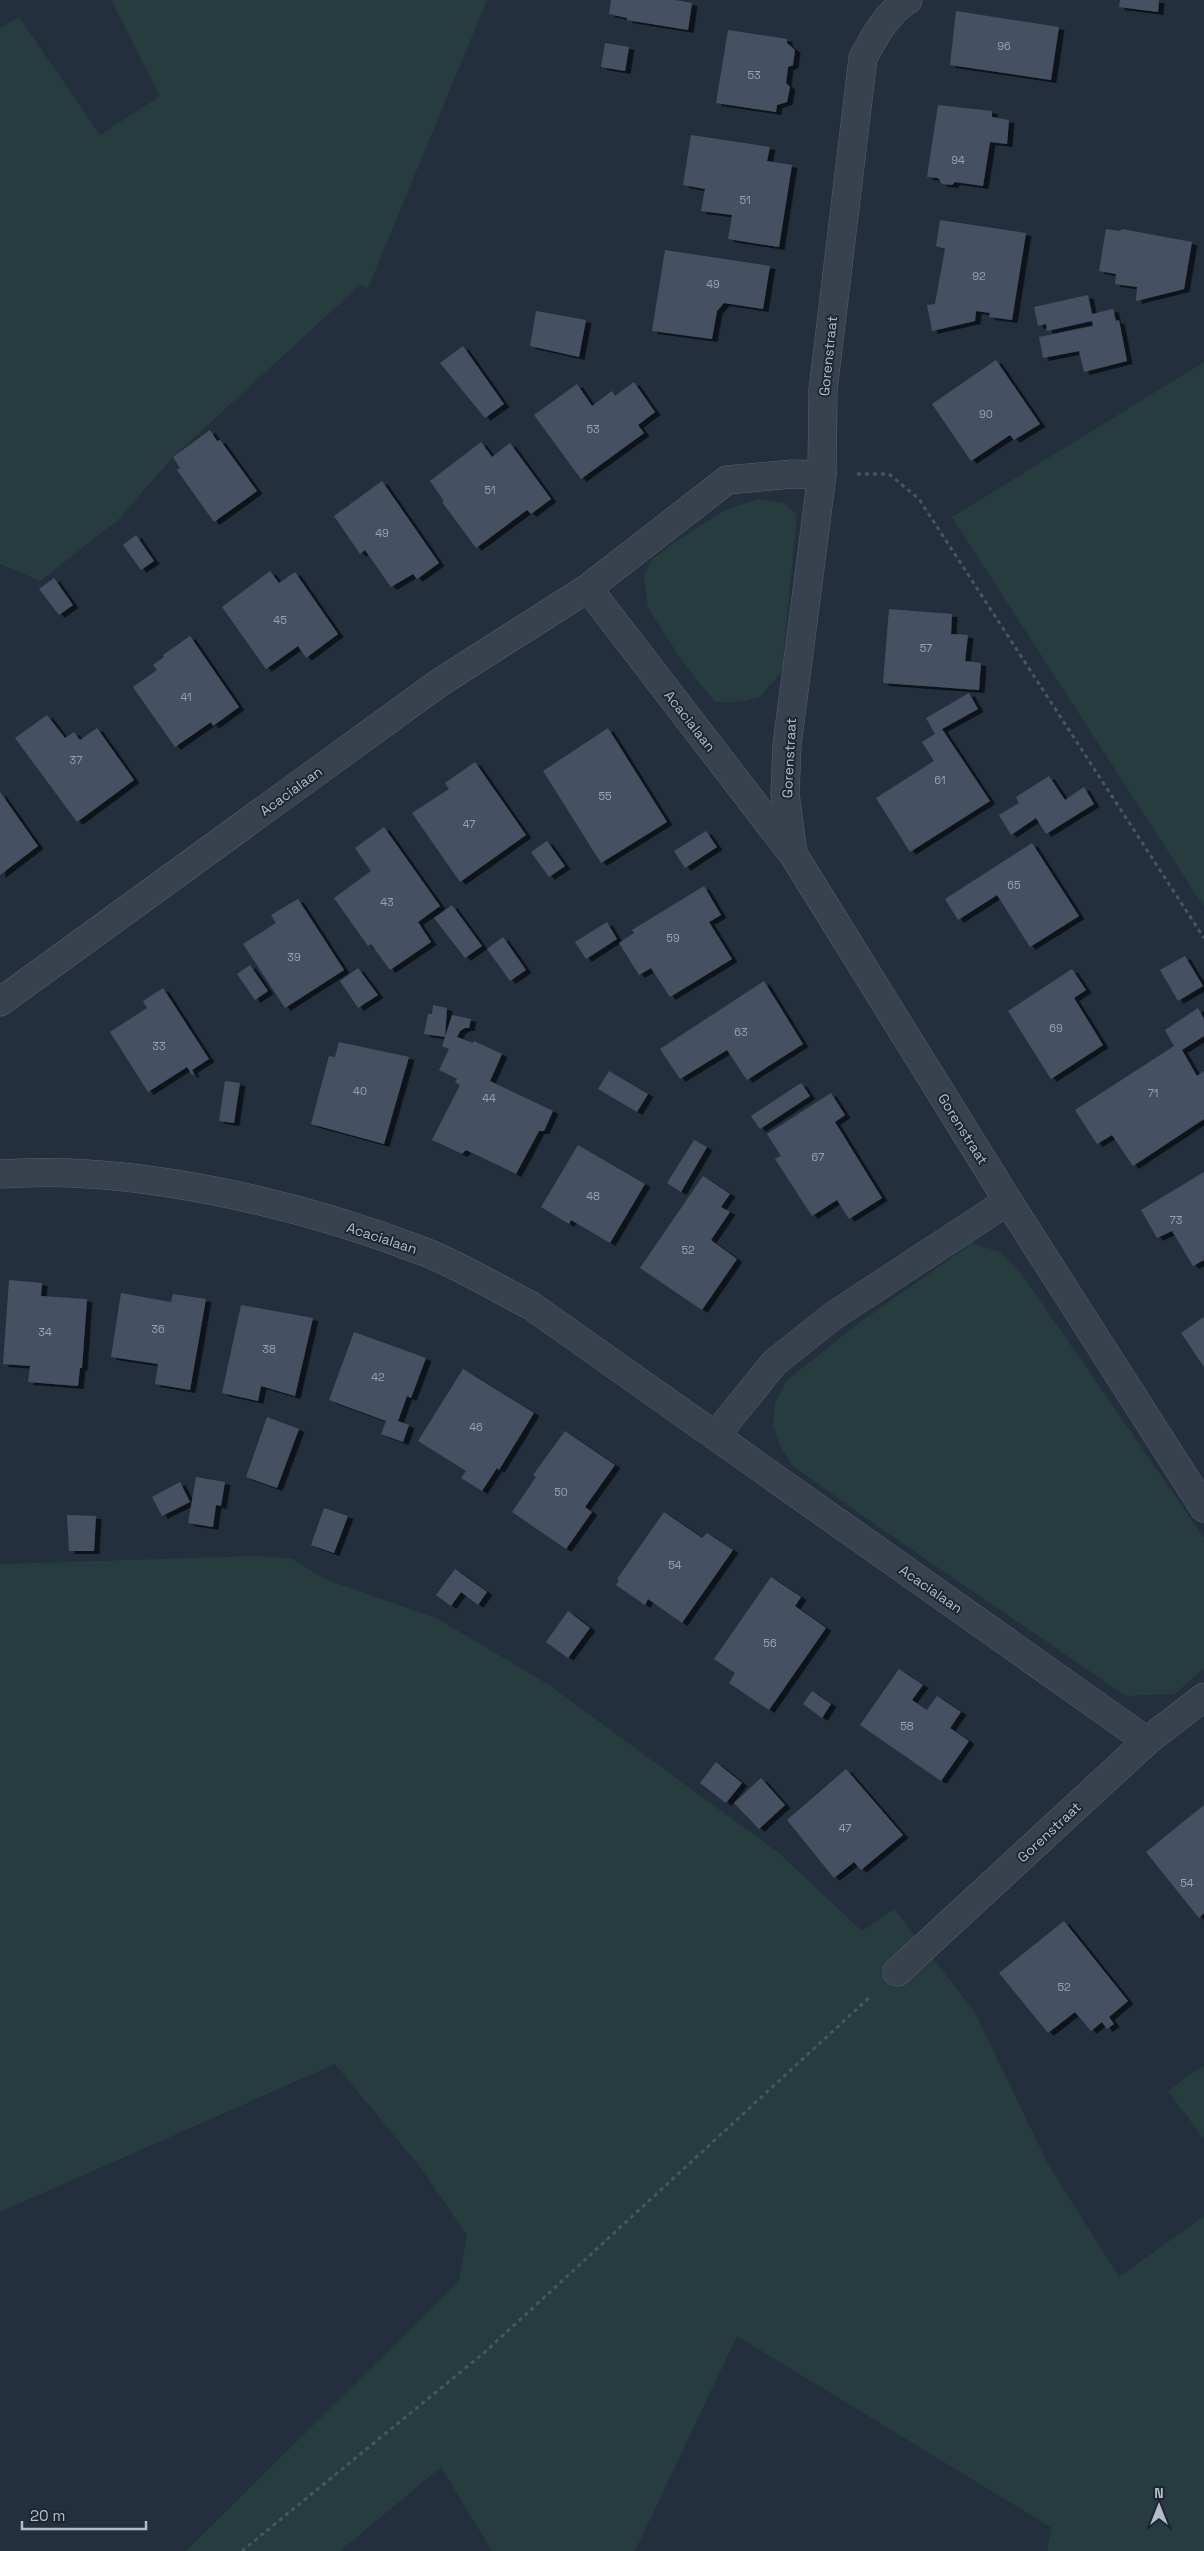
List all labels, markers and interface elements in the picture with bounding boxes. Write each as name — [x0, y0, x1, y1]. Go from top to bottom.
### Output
house number: 96 — [997, 39, 1011, 53]
house number: 53 — [747, 68, 761, 82]
house number: 94 — [951, 153, 965, 167]
house number: 51 — [739, 193, 751, 207]
house number: 92 — [972, 269, 986, 283]
house number: 49 — [706, 277, 720, 291]
street label: Gorenstraat — [815, 315, 841, 397]
house number: 90 — [979, 407, 993, 421]
house number: 53 — [586, 422, 600, 436]
house number: 51 — [484, 483, 496, 497]
house number: 49 — [375, 526, 389, 540]
house number: 45 — [273, 613, 287, 627]
house number: 57 — [920, 641, 932, 655]
street label: Acacialaan — [660, 687, 720, 755]
house number: 41 — [180, 690, 192, 704]
street label: Gorenstraat — [778, 717, 800, 799]
house number: 37 — [70, 753, 82, 767]
street label: Acacialaan — [256, 762, 326, 820]
house number: 61 — [934, 773, 946, 787]
house number: 55 — [598, 789, 612, 803]
house number: 47 — [463, 817, 475, 831]
house number: 65 — [1007, 878, 1021, 892]
house number: 43 — [380, 895, 394, 909]
house number: 59 — [666, 931, 680, 945]
house number: 39 — [287, 950, 301, 964]
house number: 69 — [1049, 1021, 1063, 1035]
house number: 63 — [734, 1025, 748, 1039]
house number: 33 — [152, 1039, 166, 1053]
house number: 40 — [353, 1084, 367, 1098]
house number: 71 — [1148, 1086, 1158, 1100]
street label: Gorenstraat — [934, 1090, 992, 1168]
house number: 44 — [482, 1091, 496, 1105]
house number: 67 — [812, 1150, 824, 1164]
house number: 48 — [586, 1189, 600, 1203]
house number: 73 — [1170, 1213, 1183, 1227]
street label: Acacialaan — [344, 1218, 420, 1258]
house number: 52 — [681, 1243, 695, 1257]
house number: 36 — [151, 1322, 165, 1336]
house number: 34 — [38, 1325, 52, 1339]
house number: 38 — [262, 1342, 276, 1356]
house number: 42 — [371, 1370, 385, 1384]
house number: 46 — [469, 1420, 483, 1434]
house number: 50 — [554, 1485, 568, 1499]
house number: 54 — [668, 1558, 682, 1572]
street label: Acacialaan — [896, 1561, 966, 1617]
house number: 56 — [763, 1636, 777, 1650]
house number: 58 — [900, 1719, 914, 1733]
street label: Gorenstraat — [1013, 1798, 1085, 1866]
house number: 47 — [839, 1821, 851, 1835]
house number: 54 — [1180, 1876, 1194, 1890]
house number: 52 — [1057, 1980, 1071, 1994]
north arrow — [1134, 2481, 1184, 2531]
text: N — [1154, 2484, 1164, 2502]
scale bar — [22, 2498, 146, 2530]
text: 20 m — [30, 2506, 65, 2525]

